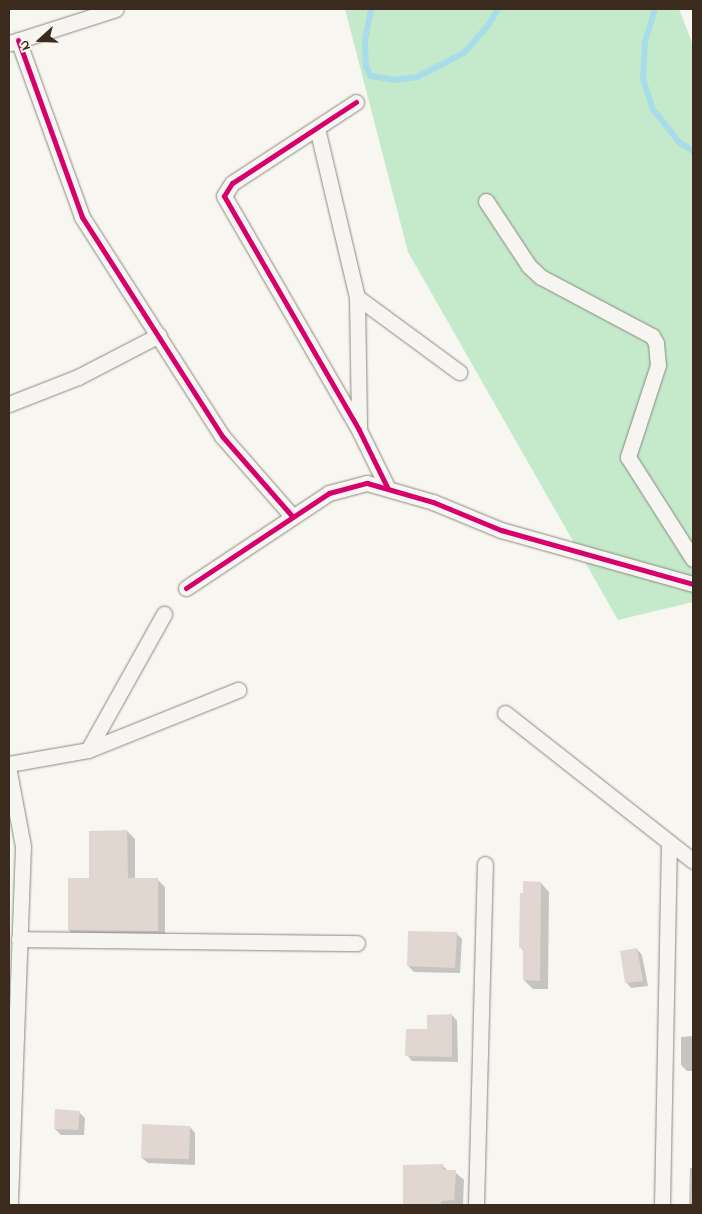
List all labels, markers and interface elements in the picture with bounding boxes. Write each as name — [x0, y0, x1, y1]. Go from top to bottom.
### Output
north arrow — [15, 15, 65, 65]
text: N — [14, 37, 37, 53]

